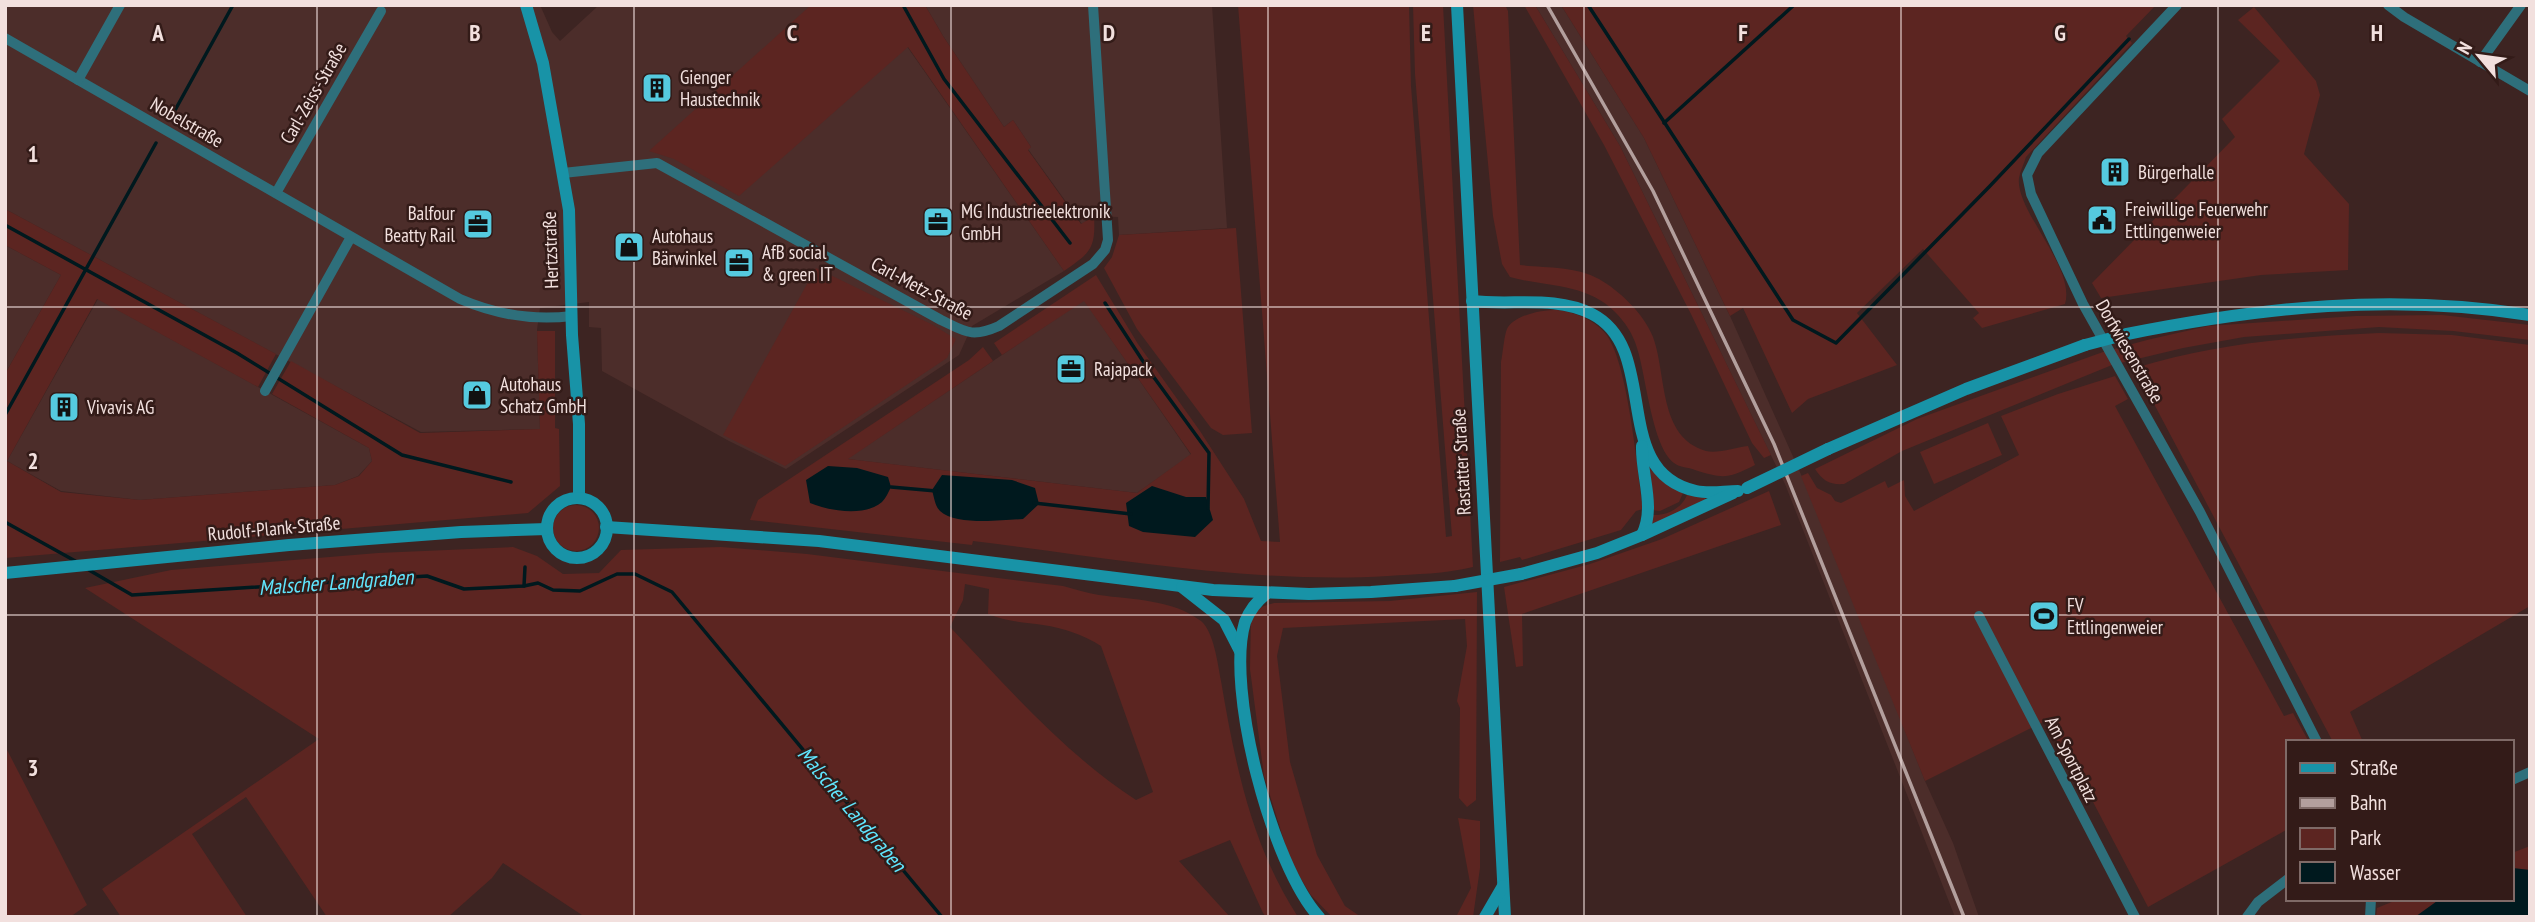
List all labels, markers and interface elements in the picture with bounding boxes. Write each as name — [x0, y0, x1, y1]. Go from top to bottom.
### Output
text: A — [151, 18, 164, 47]
text: B — [469, 18, 481, 47]
text: C — [787, 18, 798, 47]
text: D — [1103, 18, 1115, 47]
text: E — [1421, 18, 1431, 47]
text: F — [1738, 18, 1748, 47]
text: G — [2054, 18, 2066, 47]
text: H — [2371, 18, 2383, 47]
north arrow — [2444, 21, 2514, 91]
text: N — [2451, 37, 2477, 58]
street label: Carl-Zeiss-Straße — [274, 38, 352, 148]
place label: Gienger Haustechnik — [680, 65, 761, 111]
building icon: Gienger Haustechnik — [640, 71, 674, 105]
street label: Nobelstraße — [146, 91, 228, 153]
text: 1 — [28, 139, 39, 168]
building icon: Bürgerhalle — [2098, 155, 2132, 189]
place label: Bürgerhalle — [2138, 160, 2214, 184]
place label: Freiwillige Feuerwehr Ettlingenweier — [2125, 197, 2269, 243]
place label: MG Industrieelektronik GmbH — [961, 199, 1111, 245]
place label: Balfour Beatty Rail — [384, 201, 456, 247]
public building icon: Freiwillige Feuerwehr Ettlingenweier — [2085, 203, 2119, 237]
office icon: MG Industrieelektronik GmbH — [921, 205, 955, 239]
office icon: Balfour Beatty Rail — [461, 207, 495, 241]
street label: Hertzstraße — [537, 211, 563, 289]
place label: Autohaus Bärwinkel — [652, 224, 717, 270]
shop icon: Autohaus Bärwinkel — [612, 230, 646, 264]
place label: AfB social & green IT — [762, 240, 833, 286]
office icon: AfB social & green IT — [722, 246, 756, 280]
street label: Carl-Metz-Straße — [867, 251, 977, 325]
street label: Dorfwiesenstraße — [2091, 295, 2169, 407]
office icon: Rajapack — [1054, 352, 1088, 386]
place label: Rajapack — [1094, 357, 1153, 381]
place label: Autohaus Schatz GmbH — [500, 372, 587, 418]
shop icon: Autohaus Schatz GmbH — [460, 378, 494, 412]
building icon: Vivavis AG — [47, 390, 81, 424]
place label: Vivavis AG — [86, 395, 154, 419]
street label: Rastatter Straße — [1446, 408, 1476, 516]
text: 2 — [28, 446, 39, 475]
street label: Rudolf-Plank-Straße — [207, 510, 341, 546]
water label: Malscher Landgraben — [258, 563, 416, 601]
place label: FV Ettlingenweier — [2067, 593, 2164, 639]
sports icon: FV Ettlingenweier — [2027, 599, 2061, 633]
street label: Am Sportplatz — [2040, 712, 2104, 806]
legend — [2286, 740, 2514, 901]
water label: Malscher Landgraben — [792, 741, 913, 878]
text: 3 — [28, 753, 39, 782]
text: Straße — [2350, 754, 2398, 781]
text: Bahn — [2350, 789, 2387, 816]
text: Park — [2350, 824, 2381, 851]
text: Wasser — [2350, 859, 2401, 886]

